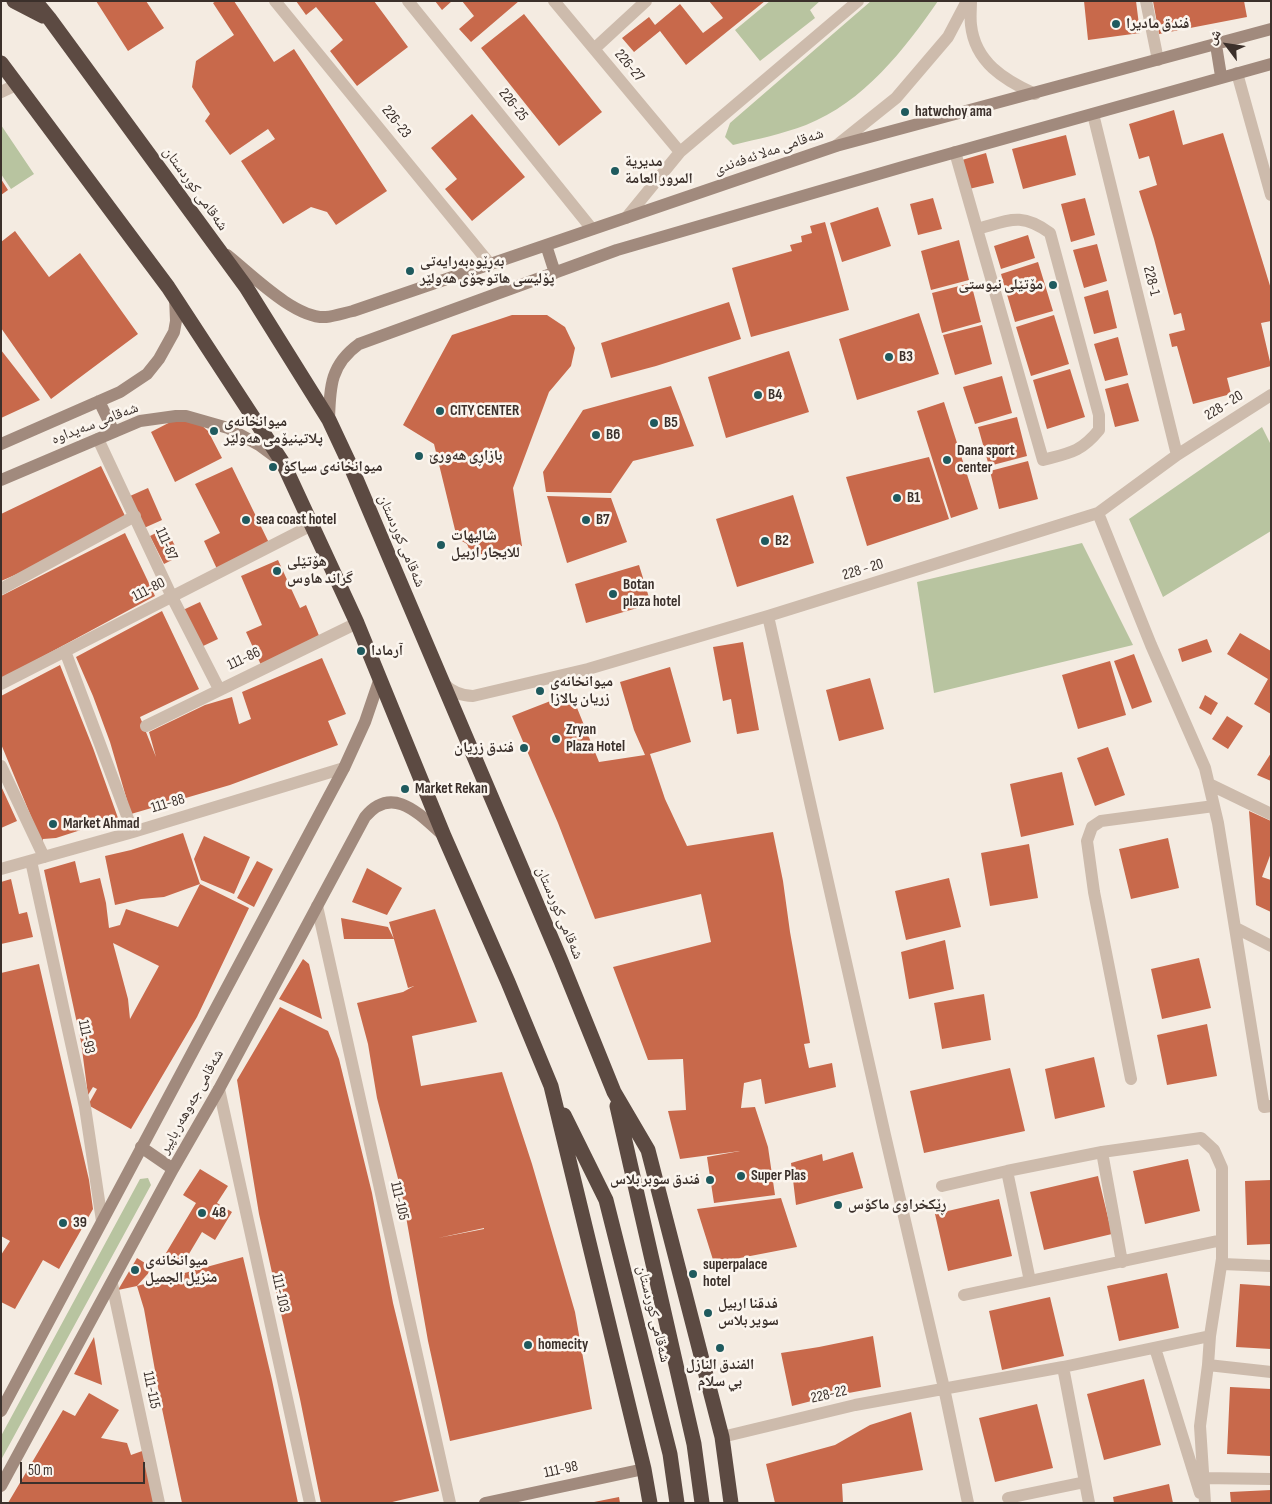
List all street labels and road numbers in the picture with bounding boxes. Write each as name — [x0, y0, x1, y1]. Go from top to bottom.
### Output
street label: 226-27 — [610, 46, 648, 86]
street label: 226-25 — [494, 85, 532, 125]
street label: 226-23 — [377, 102, 415, 142]
street label: شەقامی مەلا ئەفەندی — [712, 125, 826, 179]
street label: شەقامی کوردستان — [159, 144, 231, 234]
street label: 228-1 — [1139, 264, 1163, 298]
street label: 228 - 20 — [1201, 387, 1247, 425]
street label: شەقامی سەیداوە — [49, 399, 141, 449]
street label: شەقامی کوردستان — [373, 492, 429, 590]
street label: 111-87 — [151, 525, 181, 563]
street label: 228 - 20 — [840, 555, 886, 585]
street label: 111-80 — [130, 574, 168, 606]
street label: 111-86 — [225, 644, 263, 674]
street label: 111-88 — [149, 790, 187, 818]
street label: شەقامی کوردستان — [531, 864, 587, 962]
street label: 111-93 — [74, 1018, 98, 1056]
street label: شەقامی جەوهەر باپیر — [156, 1047, 228, 1157]
street label: 111-105 — [386, 1180, 412, 1222]
street label: شەقامی کوردستان — [632, 1264, 674, 1364]
street label: 111-103 — [267, 1272, 293, 1314]
street label: 111-115 — [138, 1370, 164, 1410]
street label: 228-22 — [809, 1382, 849, 1408]
street label: 111-98 — [542, 1458, 580, 1482]

